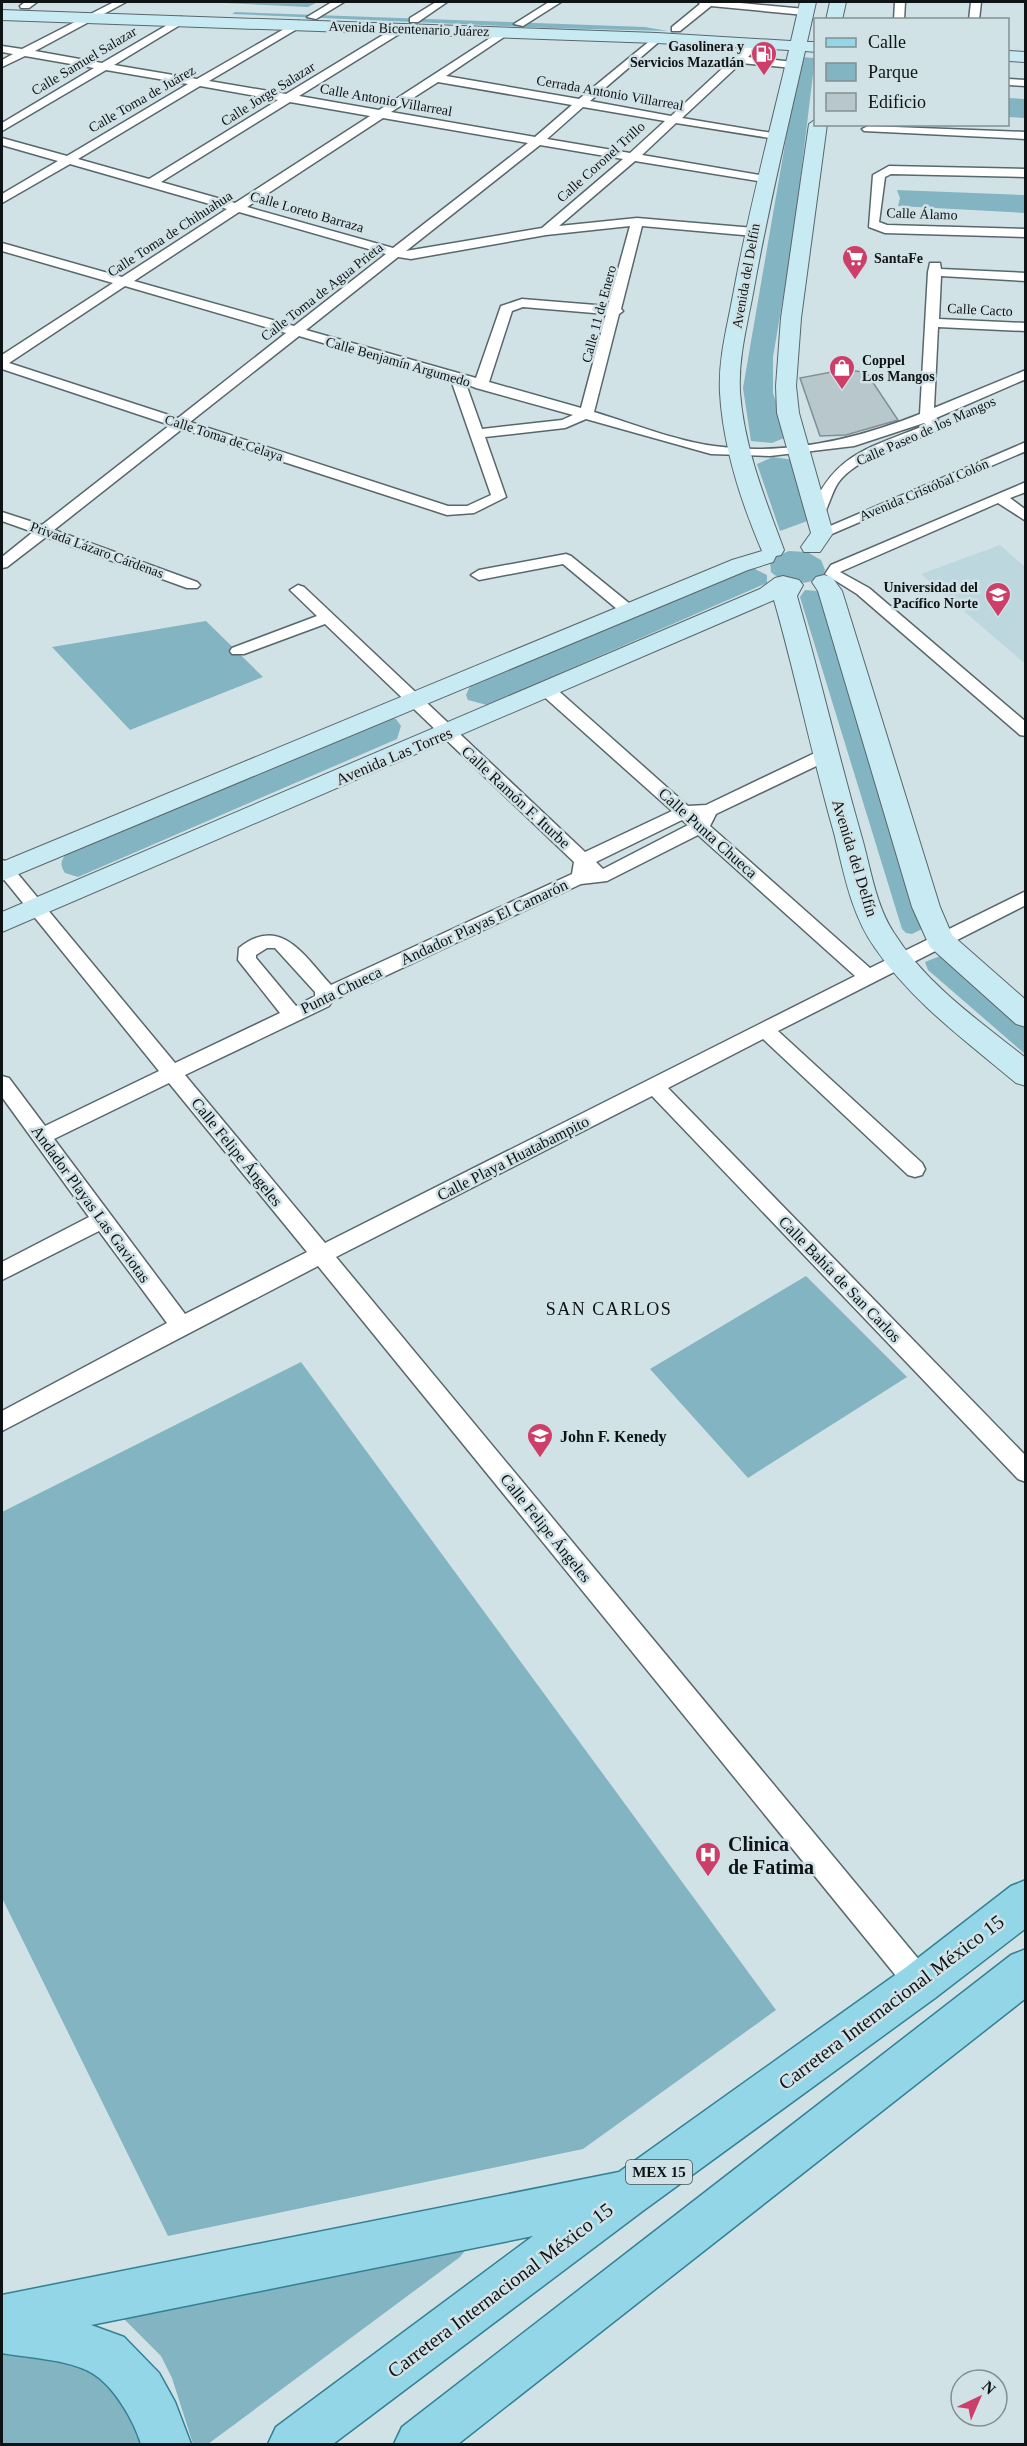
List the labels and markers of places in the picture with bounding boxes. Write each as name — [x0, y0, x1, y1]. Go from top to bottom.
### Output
place label: Gasolinera y Servicios Mazatlán — [630, 39, 744, 70]
fuel station icon: Gasolinera y Servicios Mazatlán — [749, 39, 779, 77]
supermarket icon: SantaFe — [840, 243, 870, 281]
place label: SantaFe — [874, 251, 923, 266]
shop icon: Coppel Los Mangos — [827, 353, 857, 391]
place label: Coppel Los Mangos — [862, 353, 935, 384]
place label: Universidad del Pacífico Norte — [883, 580, 978, 611]
school or university icon: Universidad del Pacífico Norte — [983, 580, 1013, 618]
school or university icon: John F. Kenedy — [525, 1421, 555, 1459]
place label: John F. Kenedy — [560, 1428, 667, 1446]
place label: Clinica de Fatima — [728, 1833, 814, 1878]
hospital icon: Clinica de Fatima — [693, 1840, 723, 1878]

